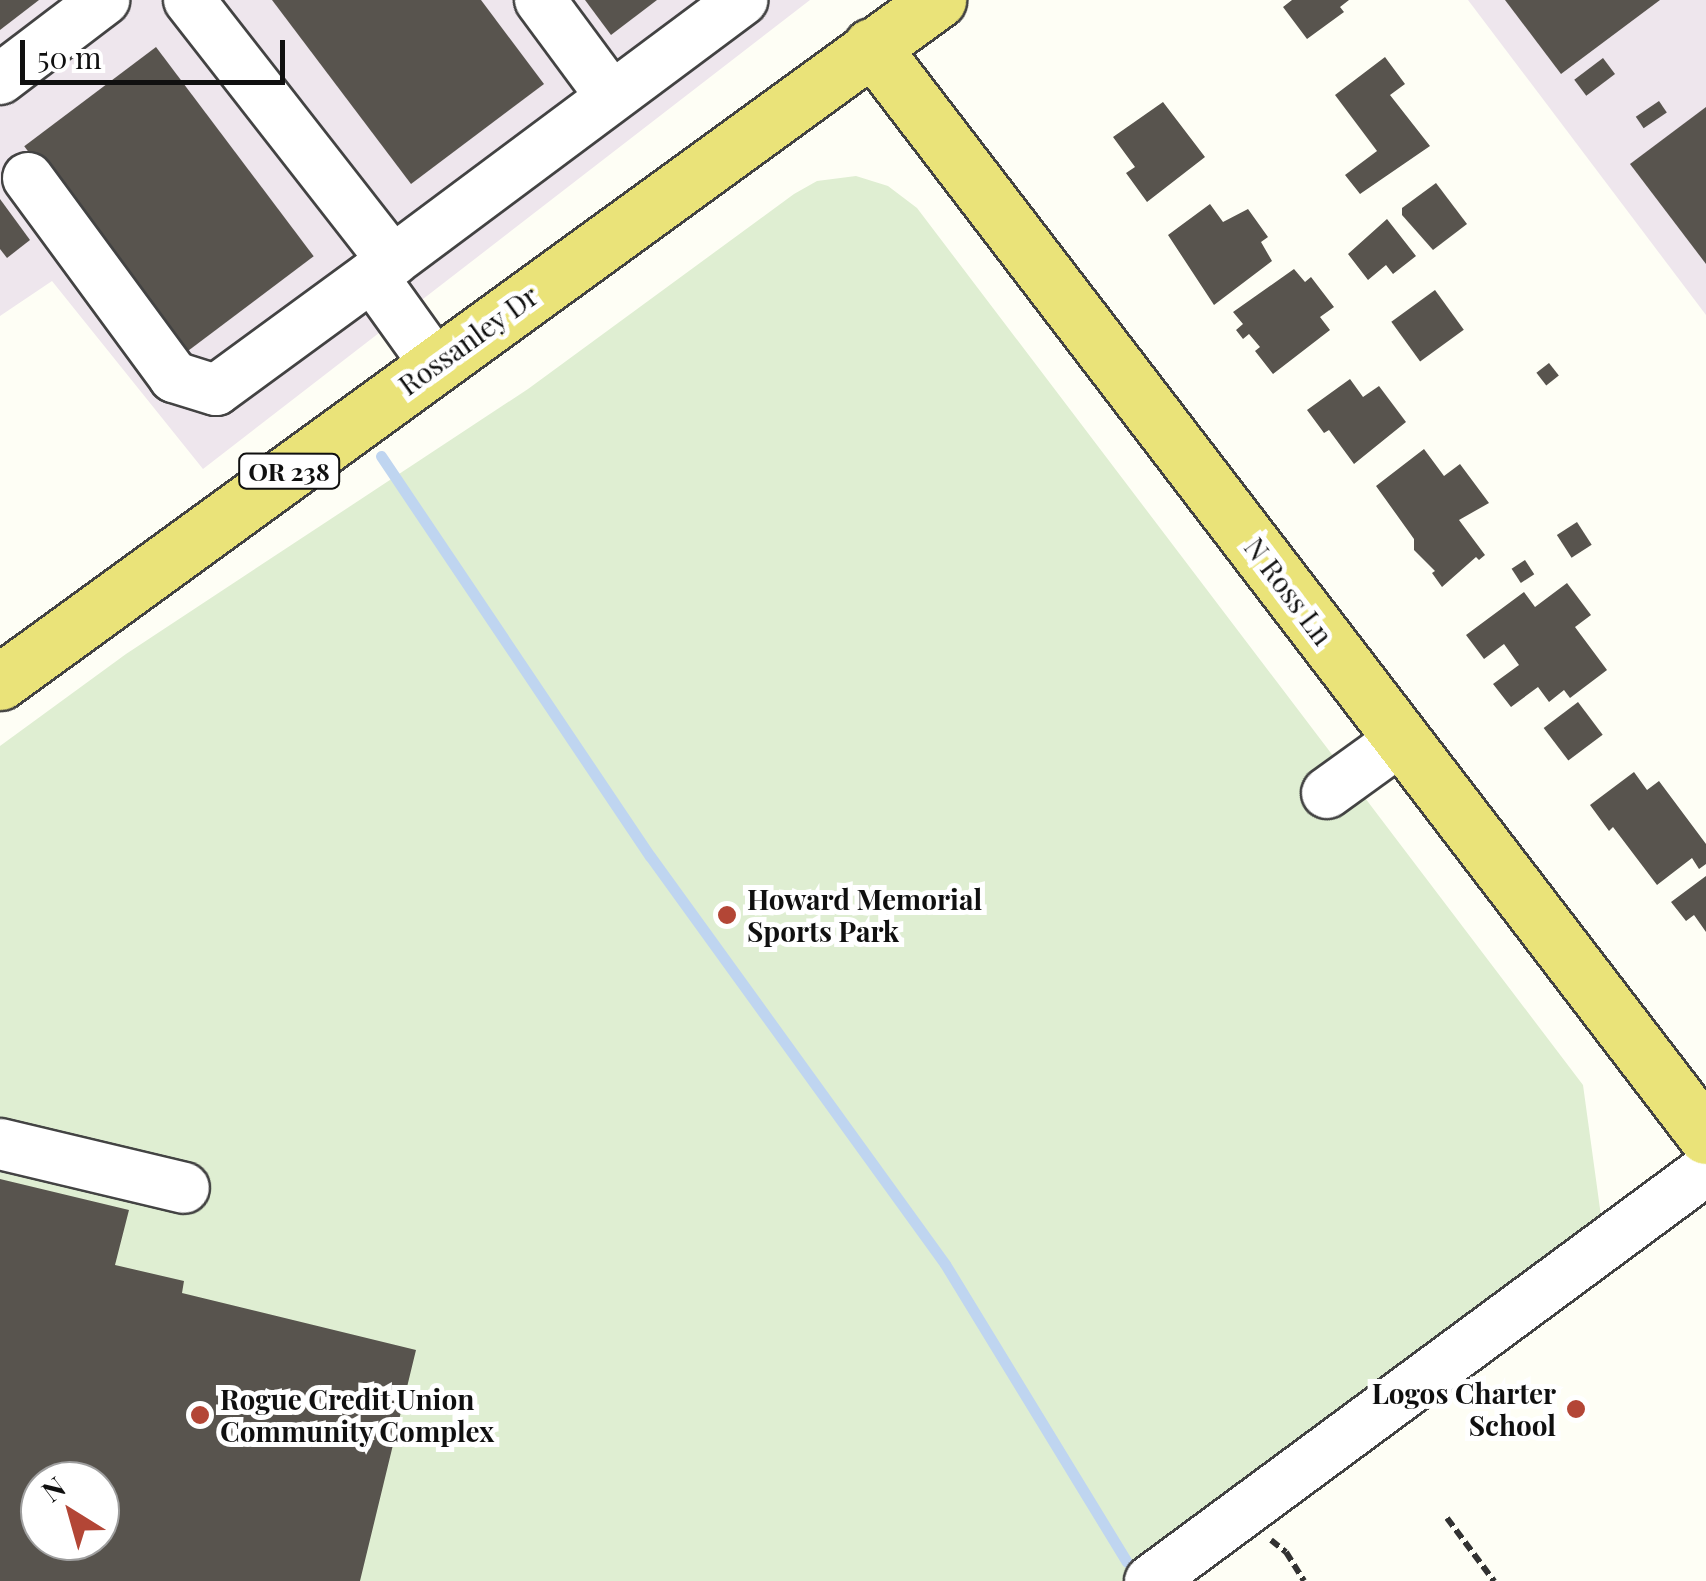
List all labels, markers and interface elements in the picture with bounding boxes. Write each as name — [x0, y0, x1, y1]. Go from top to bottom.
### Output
scale bar — [25, 20, 290, 82]
text: 50 m — [37, 37, 102, 77]
street label: Rossanley Dr — [392, 278, 544, 402]
road number: OR 238 — [236, 451, 342, 491]
street label: N Ross Ln — [1238, 531, 1340, 651]
place label: Howard Memorial Sports Park — [747, 882, 982, 948]
marker: Howard Memorial Sports Park — [716, 904, 738, 926]
place label: Logos Charter School — [1372, 1376, 1556, 1442]
place label: Rogue Credit Union Community Complex — [220, 1382, 495, 1448]
marker: Logos Charter School — [1565, 1398, 1587, 1420]
marker: Rogue Credit Union Community Complex — [189, 1404, 211, 1426]
north arrow — [20, 1461, 120, 1561]
text: N — [34, 1467, 72, 1509]

